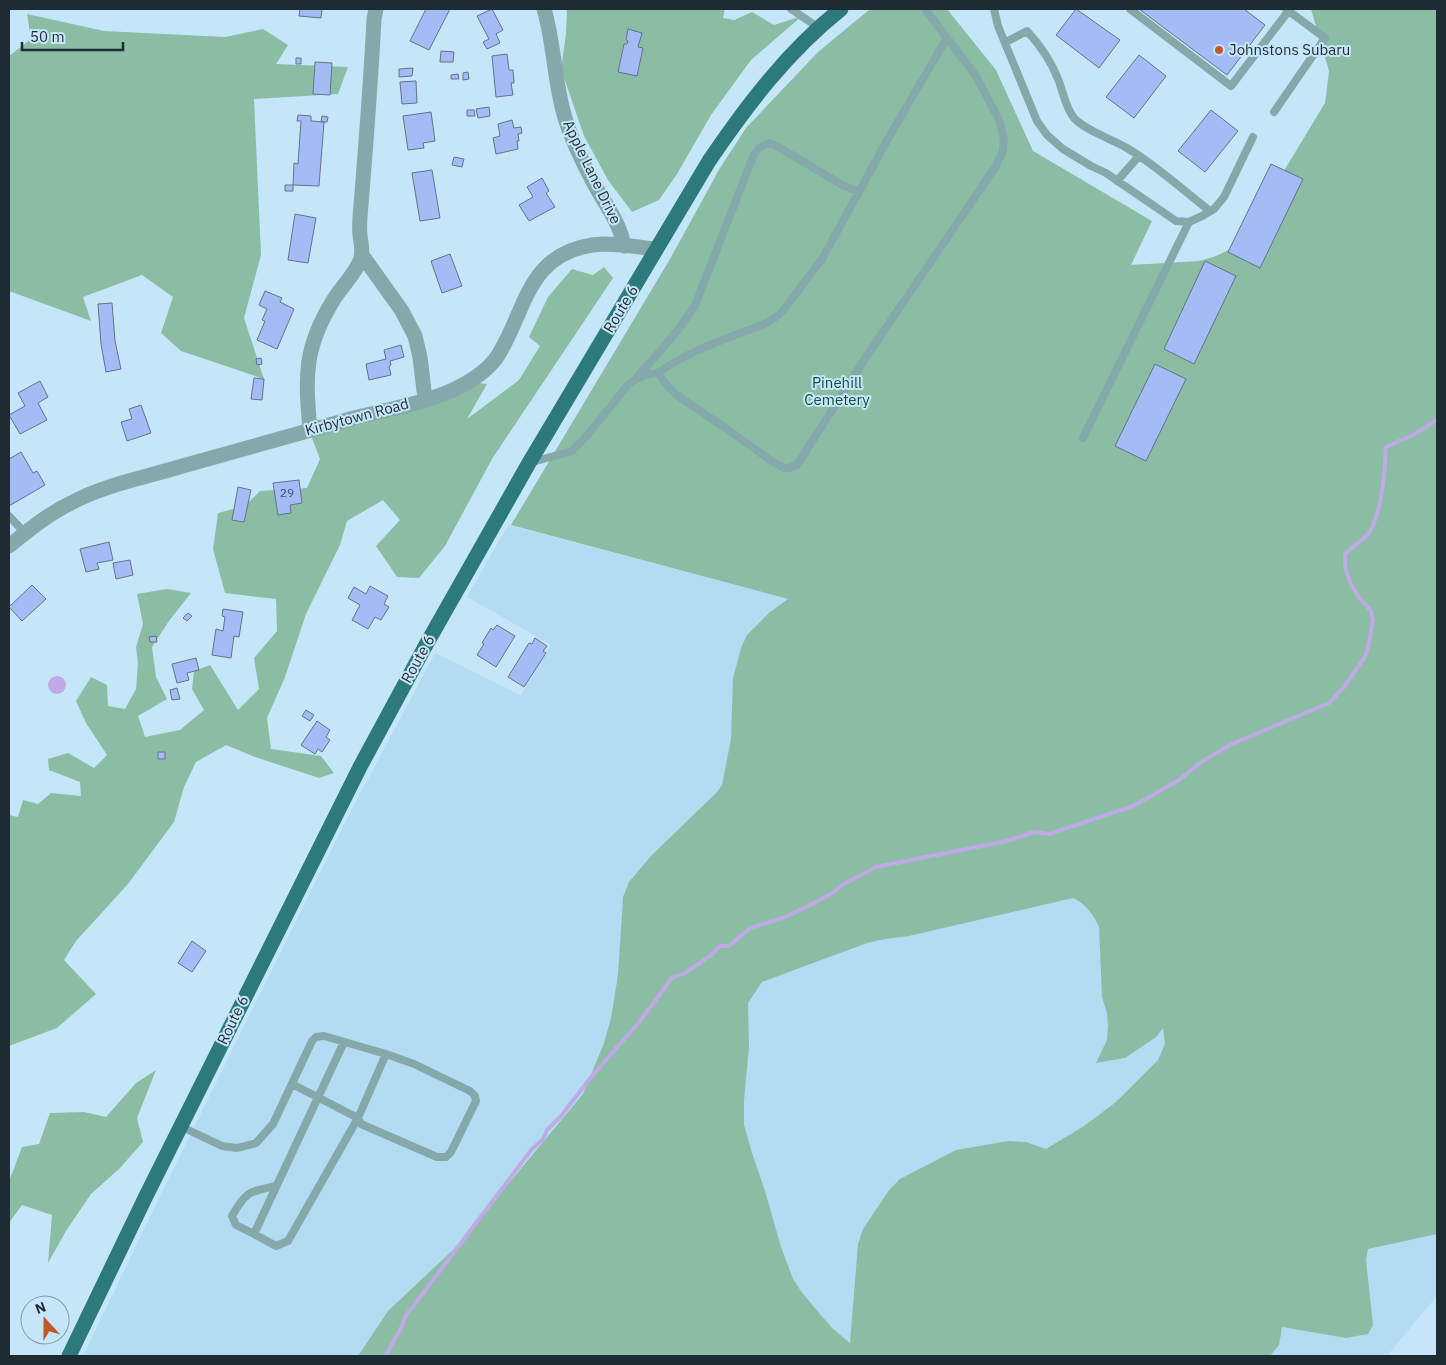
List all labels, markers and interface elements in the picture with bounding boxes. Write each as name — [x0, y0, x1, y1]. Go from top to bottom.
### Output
scale bar — [22, 20, 124, 52]
text: 50 m — [30, 27, 65, 46]
place label: Johnstons Subaru — [1229, 40, 1350, 59]
marker: Johnstons Subaru — [1213, 44, 1225, 56]
street label: Apple Lane Drive — [559, 117, 626, 227]
street label: Route 6 — [599, 281, 642, 336]
park label: Pinehill Cemetery — [804, 373, 870, 409]
street label: Kirbytown Road — [303, 394, 411, 439]
house number: 29 — [280, 485, 294, 500]
street label: Route 6 — [397, 631, 439, 686]
street label: Route 6 — [213, 992, 253, 1047]
north arrow — [20, 1295, 70, 1345]
text: N — [32, 1298, 48, 1318]

